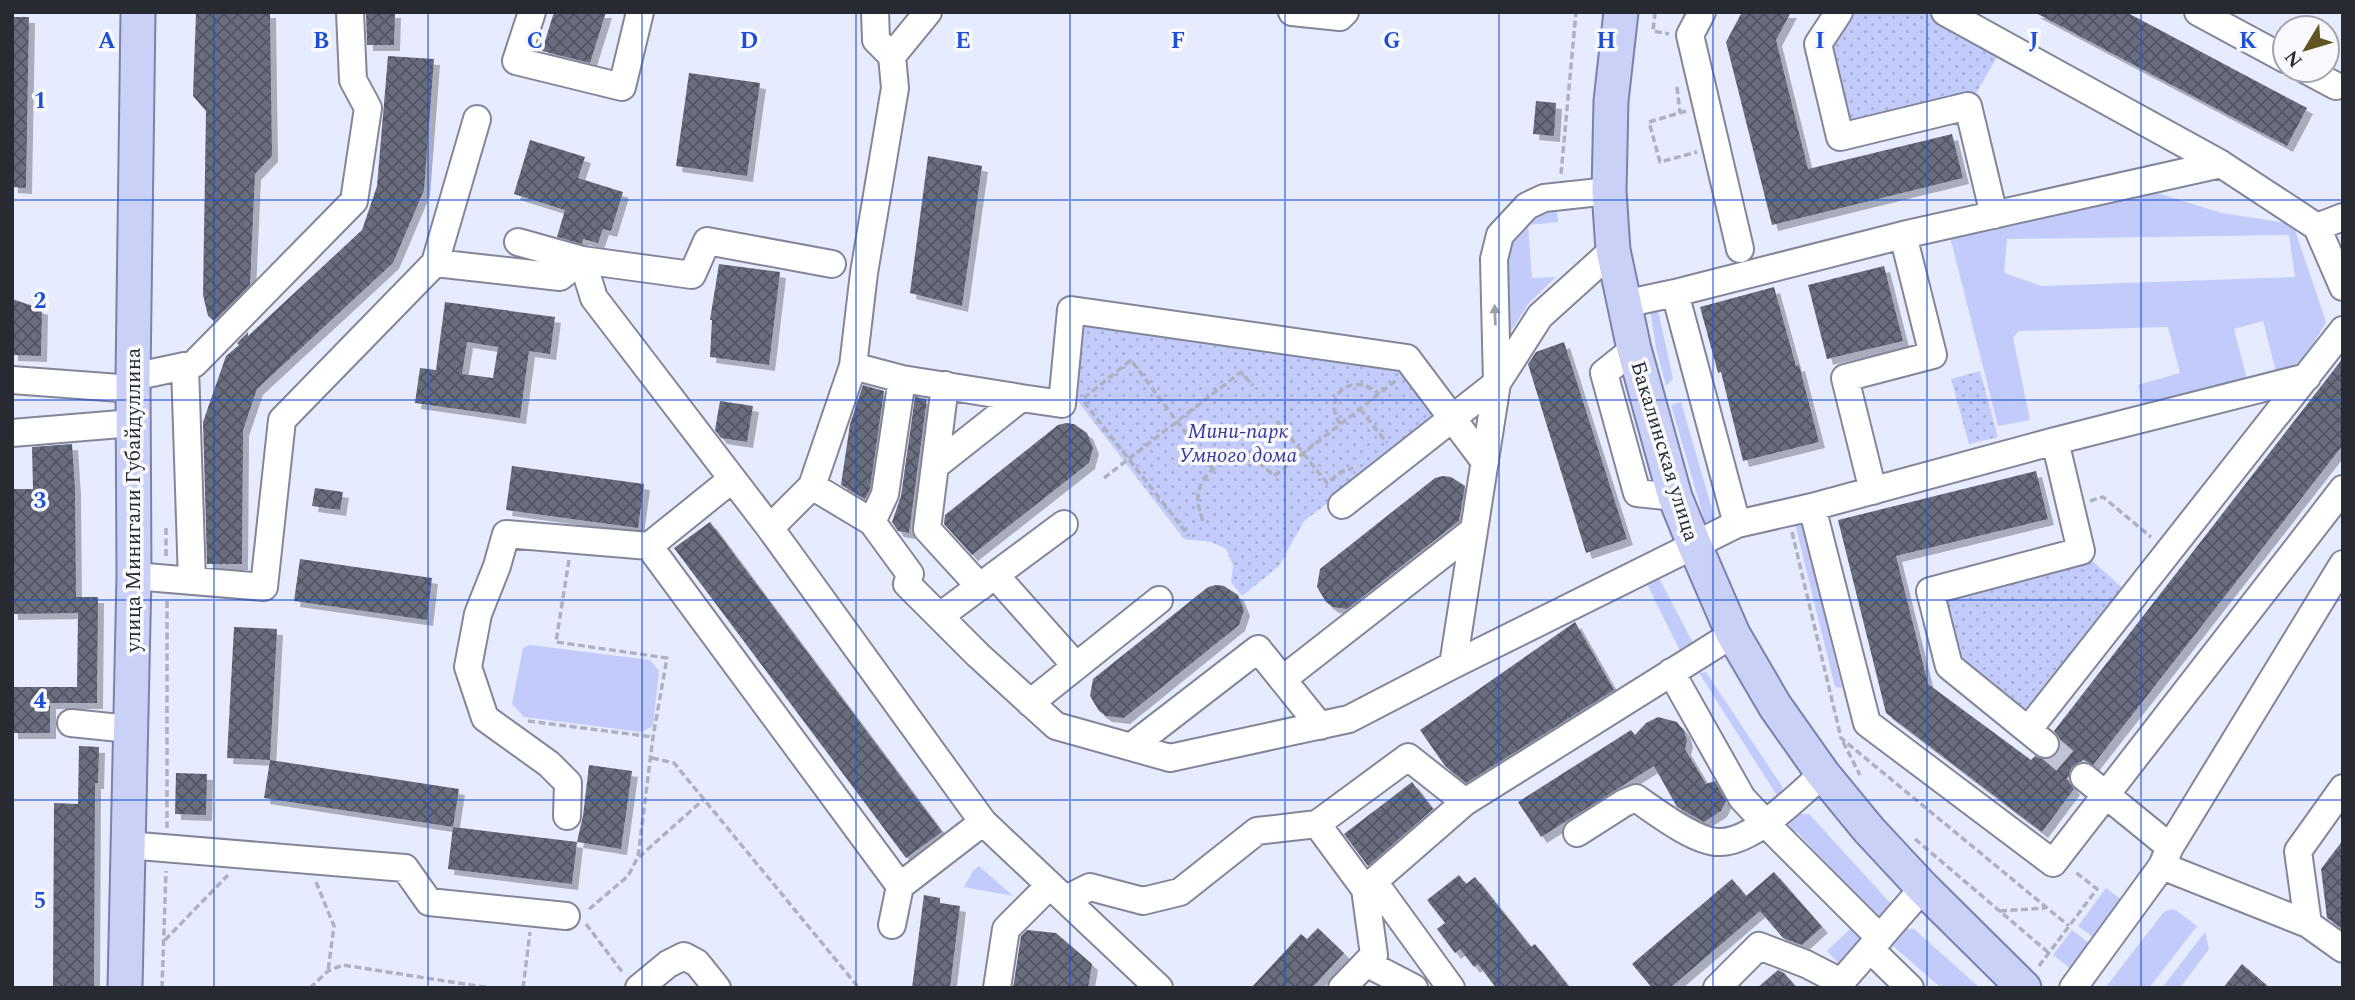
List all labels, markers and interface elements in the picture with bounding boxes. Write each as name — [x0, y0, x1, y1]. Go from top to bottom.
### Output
north arrow — [2271, 14, 2341, 84]
text: A — [98, 24, 116, 59]
text: B — [313, 24, 329, 59]
text: C — [527, 24, 543, 59]
text: D — [740, 24, 758, 59]
text: E — [955, 24, 971, 59]
text: F — [1171, 24, 1185, 59]
text: G — [1383, 24, 1401, 59]
text: H — [1596, 24, 1616, 59]
text: I — [1815, 24, 1825, 59]
text: J — [2029, 24, 2039, 59]
text: K — [2239, 24, 2257, 59]
text: N — [2278, 44, 2310, 74]
text: 1 — [34, 84, 46, 119]
text: 2 — [34, 284, 47, 319]
one-way arrow — [1490, 303, 1501, 325]
street label: улица Минигали Губайдуллина — [118, 347, 150, 653]
street label: Бакалинская улица — [1621, 357, 1707, 546]
park label: Мини-парк Умного дома — [1179, 416, 1297, 472]
text: 3 — [34, 484, 47, 519]
text: 4 — [34, 684, 47, 719]
text: 5 — [34, 884, 46, 919]

